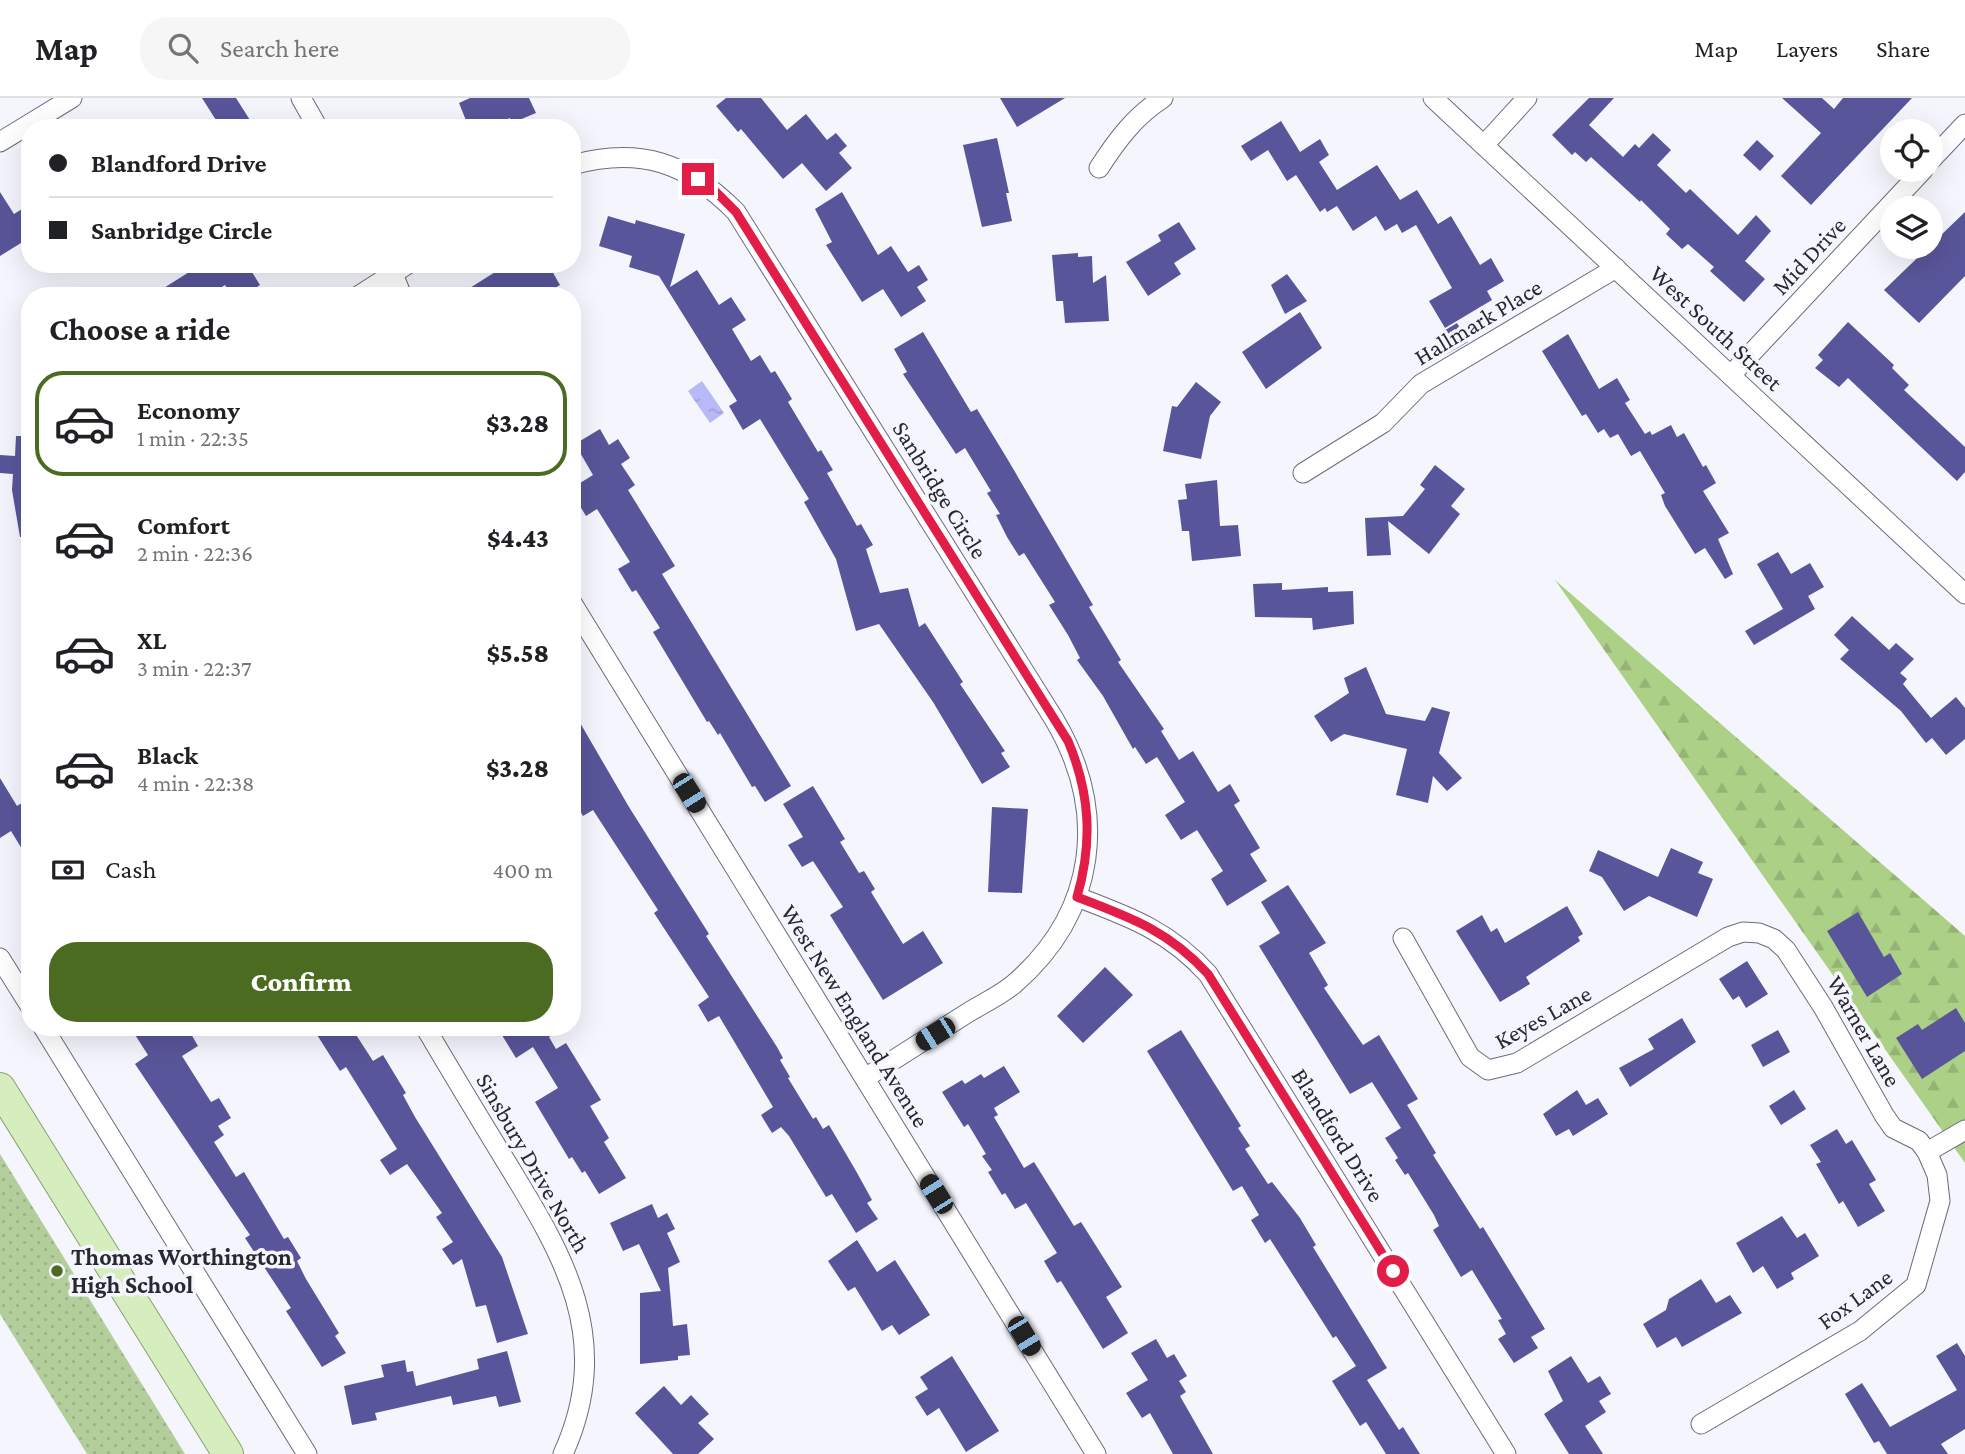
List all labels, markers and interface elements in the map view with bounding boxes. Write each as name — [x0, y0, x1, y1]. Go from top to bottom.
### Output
search box — [140, 17, 630, 80]
icon: search — [164, 29, 202, 67]
text: Map — [35, 30, 98, 67]
text: Search here — [220, 34, 339, 63]
text: Map — [1694, 35, 1738, 62]
text: Layers — [1776, 35, 1838, 62]
text: Share — [1876, 35, 1930, 62]
map controls — [1880, 119, 1943, 259]
button: locate — [1880, 119, 1943, 182]
text: Blandford Drive — [91, 149, 267, 178]
route end — [682, 163, 714, 195]
button: layers — [1880, 196, 1943, 259]
street label: Mid Drive — [1766, 212, 1851, 300]
text: Sanbridge Circle — [91, 216, 272, 245]
street label: West South Street — [1645, 259, 1789, 396]
street label: Hallmark Place — [1409, 273, 1546, 370]
text: Choose a ride — [49, 311, 230, 347]
icon: car — [53, 392, 116, 455]
text: Economy — [137, 396, 240, 425]
text: $3.28 — [486, 409, 549, 438]
street label: Sanbridge Circle — [887, 416, 993, 563]
text: 1 min · 22:35 — [137, 425, 249, 451]
icon: car — [53, 507, 116, 570]
text: Comfort — [137, 511, 230, 540]
text: $4.43 — [487, 524, 549, 553]
text: 2 min · 22:36 — [137, 540, 253, 566]
icon: car — [53, 622, 116, 685]
text: XL — [137, 626, 166, 655]
text: $5.58 — [486, 639, 549, 668]
text: 3 min · 22:37 — [137, 655, 252, 681]
icon: car — [53, 737, 116, 800]
text: Black — [137, 741, 198, 770]
text: $3.28 — [486, 754, 549, 783]
text: 4 min · 22:38 — [137, 770, 254, 796]
car — [669, 770, 710, 816]
icon: cash — [49, 851, 87, 889]
text: Cash — [105, 855, 156, 884]
text: 400 m — [492, 857, 553, 883]
street label: West New England Avenue — [776, 899, 935, 1132]
button: Confirm — [49, 942, 553, 1022]
street label: Warner Lane — [1822, 970, 1907, 1091]
street label: Keyes Lane — [1490, 979, 1596, 1054]
car — [912, 1014, 959, 1054]
street label: Blandford Drive — [1287, 1063, 1390, 1206]
street label: Sinsbury Drive North — [471, 1068, 596, 1257]
car — [916, 1171, 957, 1217]
place label: Thomas Worthington High School — [71, 1243, 292, 1298]
route start — [1377, 1255, 1409, 1287]
marker: Thomas Worthington High School — [49, 1263, 65, 1279]
street label: Fox Lane — [1812, 1263, 1897, 1335]
car — [1005, 1313, 1044, 1359]

